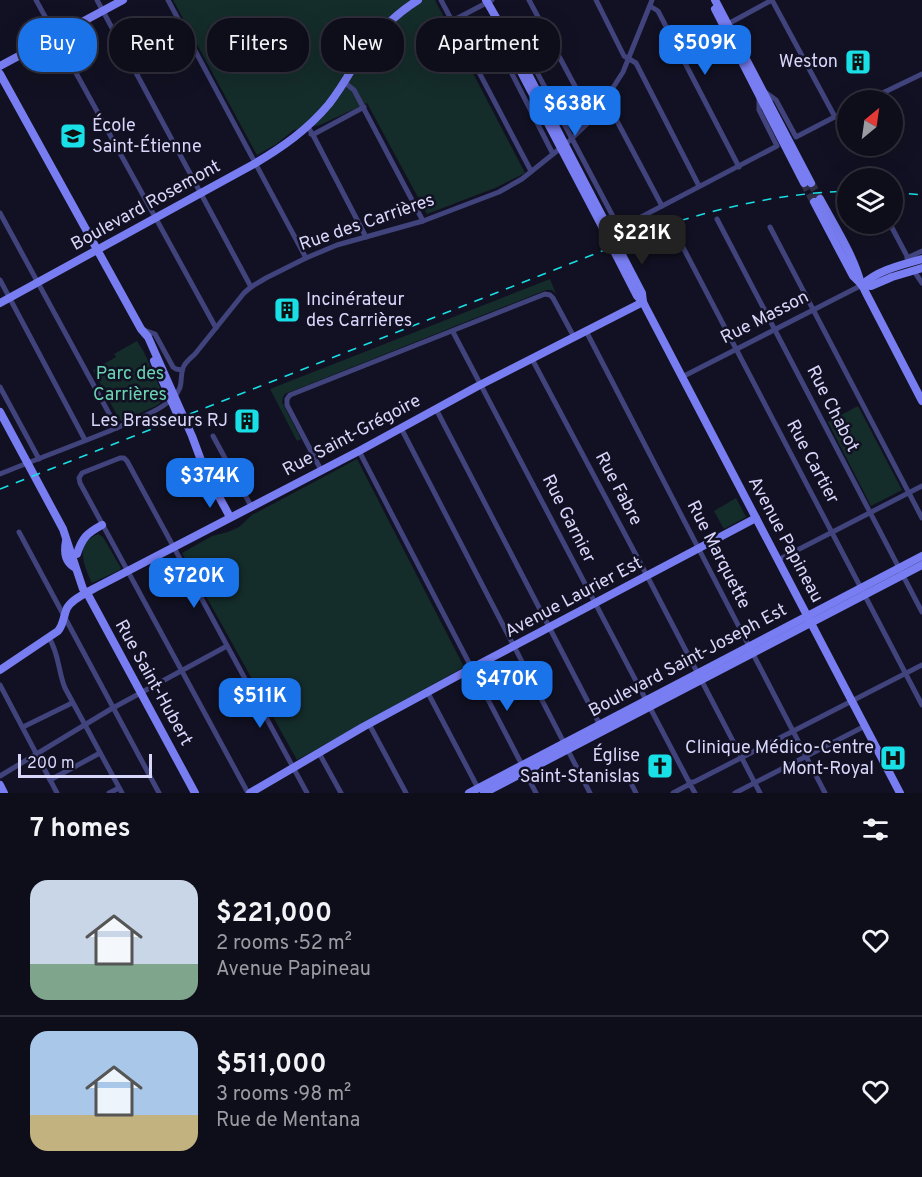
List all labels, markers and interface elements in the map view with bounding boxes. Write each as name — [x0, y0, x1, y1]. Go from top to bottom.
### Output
chip: Buy — [18, 18, 97, 72]
chip: Rent — [109, 18, 195, 72]
chip: Filters — [207, 18, 309, 72]
chip: New — [321, 18, 404, 72]
chip: Apartment — [416, 18, 560, 72]
pin: $509K — [663, 25, 747, 76]
text: $509K — [673, 31, 737, 57]
building icon: Weston — [843, 47, 873, 77]
place label: Weston — [779, 51, 838, 74]
pin: $638K — [533, 86, 617, 137]
north arrow — [837, 90, 903, 156]
map controls — [837, 90, 903, 234]
text: $638K — [543, 92, 607, 118]
place label: École Saint-Étienne — [92, 113, 202, 159]
school or university icon: École Saint-Étienne — [58, 121, 88, 151]
street label: Boulevard Rosemont — [67, 155, 225, 257]
button: layers — [837, 168, 903, 234]
street label: Rue des Carrières — [296, 189, 438, 257]
pin: $221K — [600, 215, 684, 266]
text: $221K — [613, 221, 671, 247]
street label: Rue Masson — [717, 286, 813, 350]
place label: Incinérateur des Carrières — [306, 289, 412, 333]
building icon: Incinérateur des Carrières — [272, 295, 302, 325]
street label: Rue Chabot — [800, 362, 864, 456]
park label: Parc des Carrières — [93, 363, 167, 407]
street label: Rue Saint-Grégoire — [279, 390, 425, 482]
building icon: Les Brasseurs RJ — [232, 406, 262, 436]
place label: Les Brasseurs RJ — [91, 410, 228, 433]
street label: Rue Cartier — [780, 416, 844, 508]
street label: Rue Fabre — [589, 448, 647, 530]
pin: $374K — [168, 458, 252, 509]
text: $374K — [180, 464, 240, 490]
street label: Rue Garnier — [536, 471, 600, 567]
street label: Avenue Papineau — [742, 473, 828, 607]
street label: Rue Marquette — [681, 497, 755, 613]
street label: Avenue Laurier Est — [501, 552, 647, 644]
pin: $720K — [152, 558, 236, 609]
text: $720K — [163, 564, 225, 590]
street label: Boulevard Saint-Joseph Est — [585, 599, 791, 723]
street label: Rue Saint-Hubert — [109, 616, 197, 750]
pin: $470K — [465, 661, 549, 712]
text: $470K — [476, 667, 539, 693]
pin: $511K — [218, 678, 302, 729]
text: $511K — [233, 684, 287, 710]
place label: Clinique Médico-Centre Mont-Royal — [685, 737, 874, 781]
place label: Église Saint-Stanislas — [520, 743, 640, 789]
hospital icon: Clinique Médico-Centre Mont-Royal — [878, 743, 908, 773]
scale bar — [18, 751, 152, 778]
church icon: Église Saint-Stanislas — [645, 751, 675, 781]
text: 200 m — [27, 754, 75, 774]
text: 7 homes — [30, 813, 130, 846]
icon: filters — [859, 813, 892, 846]
text: $221,000 — [216, 898, 332, 931]
icon: home — [78, 904, 150, 976]
icon: heart — [859, 924, 892, 957]
text: 2 rooms · 52 m² — [216, 931, 352, 957]
text: Avenue Papineau — [216, 957, 371, 983]
text: $511,000 — [216, 1049, 327, 1082]
icon: home — [78, 1055, 150, 1127]
icon: heart — [859, 1075, 892, 1108]
text: 3 rooms · 98 m² — [216, 1082, 351, 1108]
text: Rue de Mentana — [216, 1108, 360, 1134]

